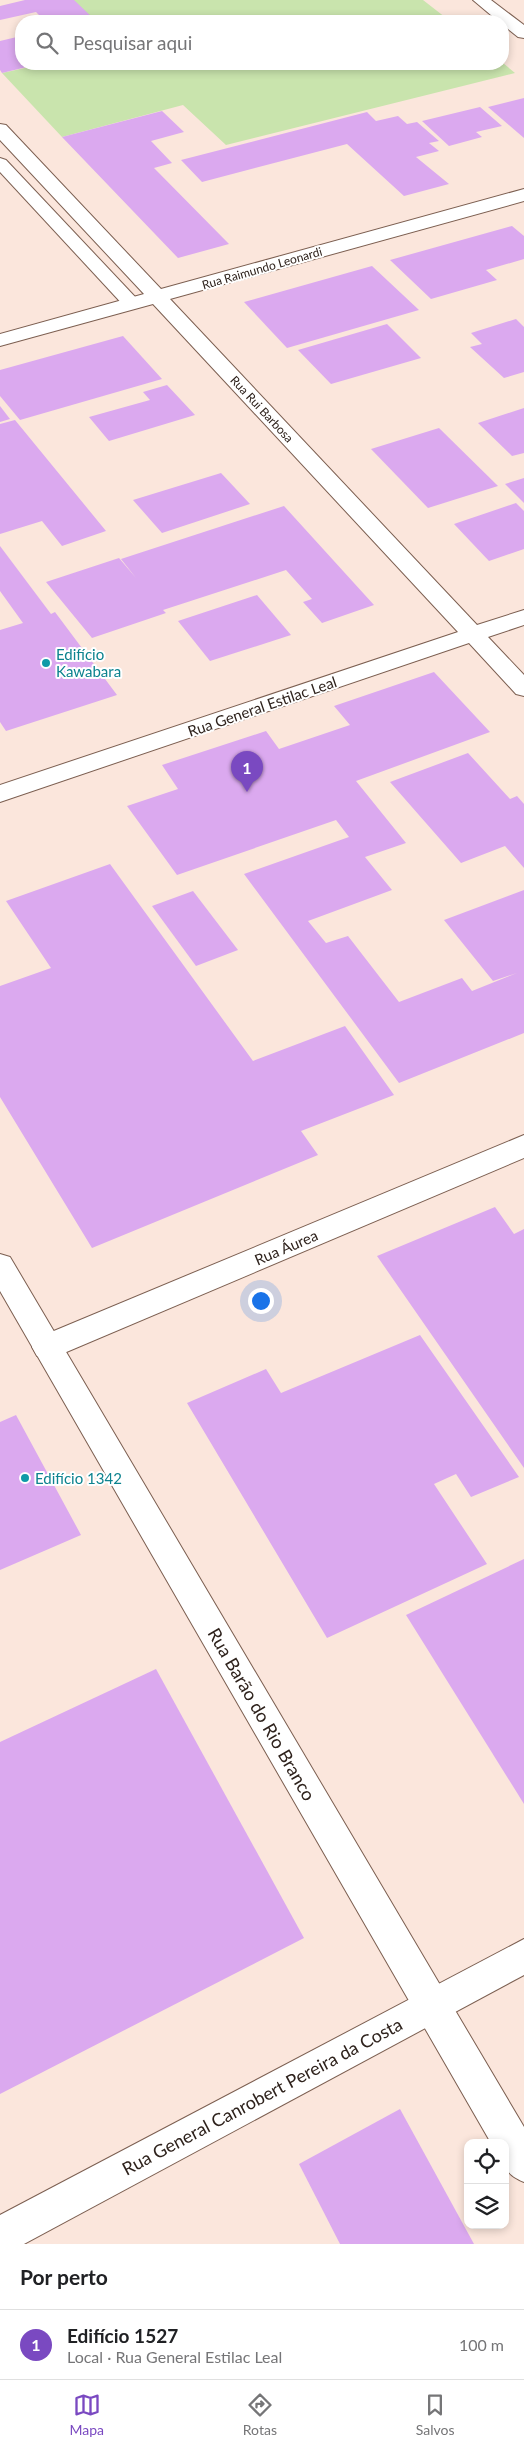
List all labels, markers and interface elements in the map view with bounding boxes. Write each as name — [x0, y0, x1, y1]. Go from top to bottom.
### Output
search box — [15, 15, 509, 70]
icon: search — [33, 29, 61, 57]
text: Pesquisar aqui — [73, 31, 192, 54]
street label: Rua Raimundo Leonardi — [200, 244, 324, 292]
street label: Rua Rui Barbosa — [227, 373, 297, 445]
place label: Edifício Kawabara — [56, 645, 121, 680]
marker: Edifício Kawabara — [40, 657, 52, 669]
street label: Rua General Estilac Leal — [185, 672, 339, 740]
pin: 1 — [231, 751, 263, 792]
street label: Rua Áurea — [252, 1226, 320, 1268]
your location — [248, 1288, 274, 1314]
place label: Edifício 1342 — [35, 1469, 122, 1487]
marker: Edifício 1342 — [19, 1472, 31, 1484]
street label: Rua Barão do Rio Branco — [204, 1624, 320, 1804]
street label: Rua General Canrobert Pereira da Costa — [118, 2013, 406, 2179]
map controls — [464, 2139, 509, 2229]
button: locate — [464, 2139, 509, 2184]
button: layers — [464, 2184, 509, 2229]
text: Por perto — [20, 2264, 108, 2289]
text: Edifício 1527 — [67, 2324, 178, 2347]
text: 1 — [31, 2335, 41, 2354]
text: 100 m — [459, 2335, 504, 2354]
text: Local · Rua General Estilac Leal — [67, 2347, 282, 2366]
tab: Mapa — [69, 2391, 104, 2438]
tab: Rotas — [243, 2391, 277, 2438]
tab: Salvos — [416, 2391, 455, 2438]

